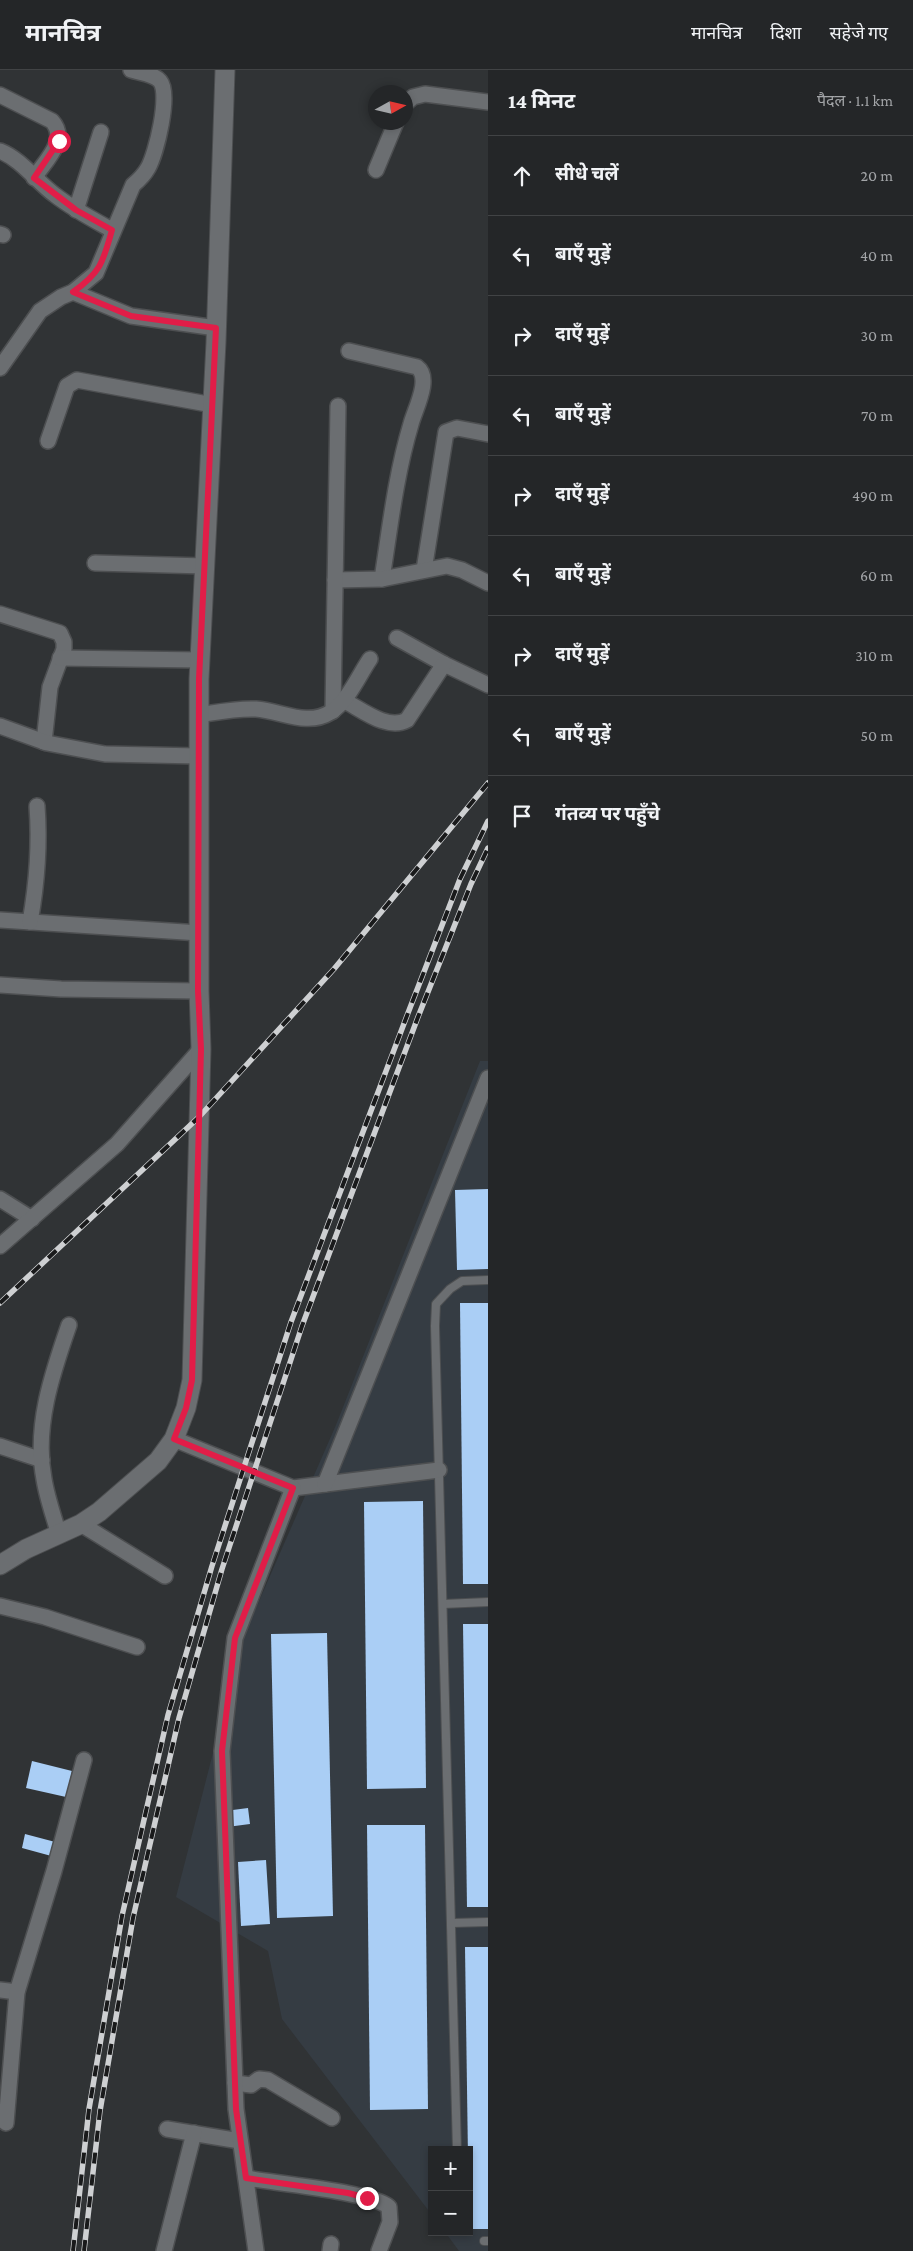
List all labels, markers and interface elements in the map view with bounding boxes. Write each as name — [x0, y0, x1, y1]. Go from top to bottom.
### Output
text: मानचित्र — [25, 19, 101, 46]
text: मानचित्र — [691, 23, 742, 43]
text: दिशा — [770, 23, 801, 43]
text: सहेजे गए — [829, 23, 888, 43]
north arrow — [368, 85, 413, 130]
text: 14 मिनट — [508, 89, 575, 113]
text: पैदल · 1.1 km — [817, 92, 893, 109]
route start — [48, 130, 71, 153]
icon: ahead — [508, 162, 536, 190]
text: सीधे चलें — [555, 163, 619, 184]
text: 20 m — [860, 167, 893, 184]
icon: left — [508, 242, 536, 270]
text: बाएँ मुड़ें — [555, 243, 611, 264]
text: 40 m — [860, 247, 893, 264]
icon: right — [508, 322, 536, 350]
text: दाएँ मुड़ें — [555, 323, 610, 344]
text: 30 m — [861, 327, 893, 344]
icon: left — [508, 402, 536, 430]
text: बाएँ मुड़ें — [555, 403, 611, 424]
text: 70 m — [861, 407, 893, 424]
icon: right — [508, 482, 536, 510]
text: दाएँ मुड़ें — [555, 483, 610, 504]
text: 490 m — [852, 487, 893, 504]
icon: left — [508, 562, 536, 590]
text: बाएँ मुड़ें — [555, 563, 611, 584]
text: 60 m — [860, 567, 893, 584]
icon: right — [508, 642, 536, 670]
text: दाएँ मुड़ें — [555, 643, 610, 664]
text: 310 m — [855, 647, 893, 664]
icon: left — [508, 722, 536, 750]
text: बाएँ मुड़ें — [555, 723, 611, 744]
text: 50 m — [861, 727, 893, 744]
icon: arrive — [508, 802, 536, 830]
text: गंतव्य पर पहुँचे — [555, 803, 660, 824]
map controls — [428, 2146, 473, 2236]
button: + — [428, 2146, 473, 2191]
route end — [356, 2187, 379, 2210]
button: − — [428, 2191, 473, 2236]

